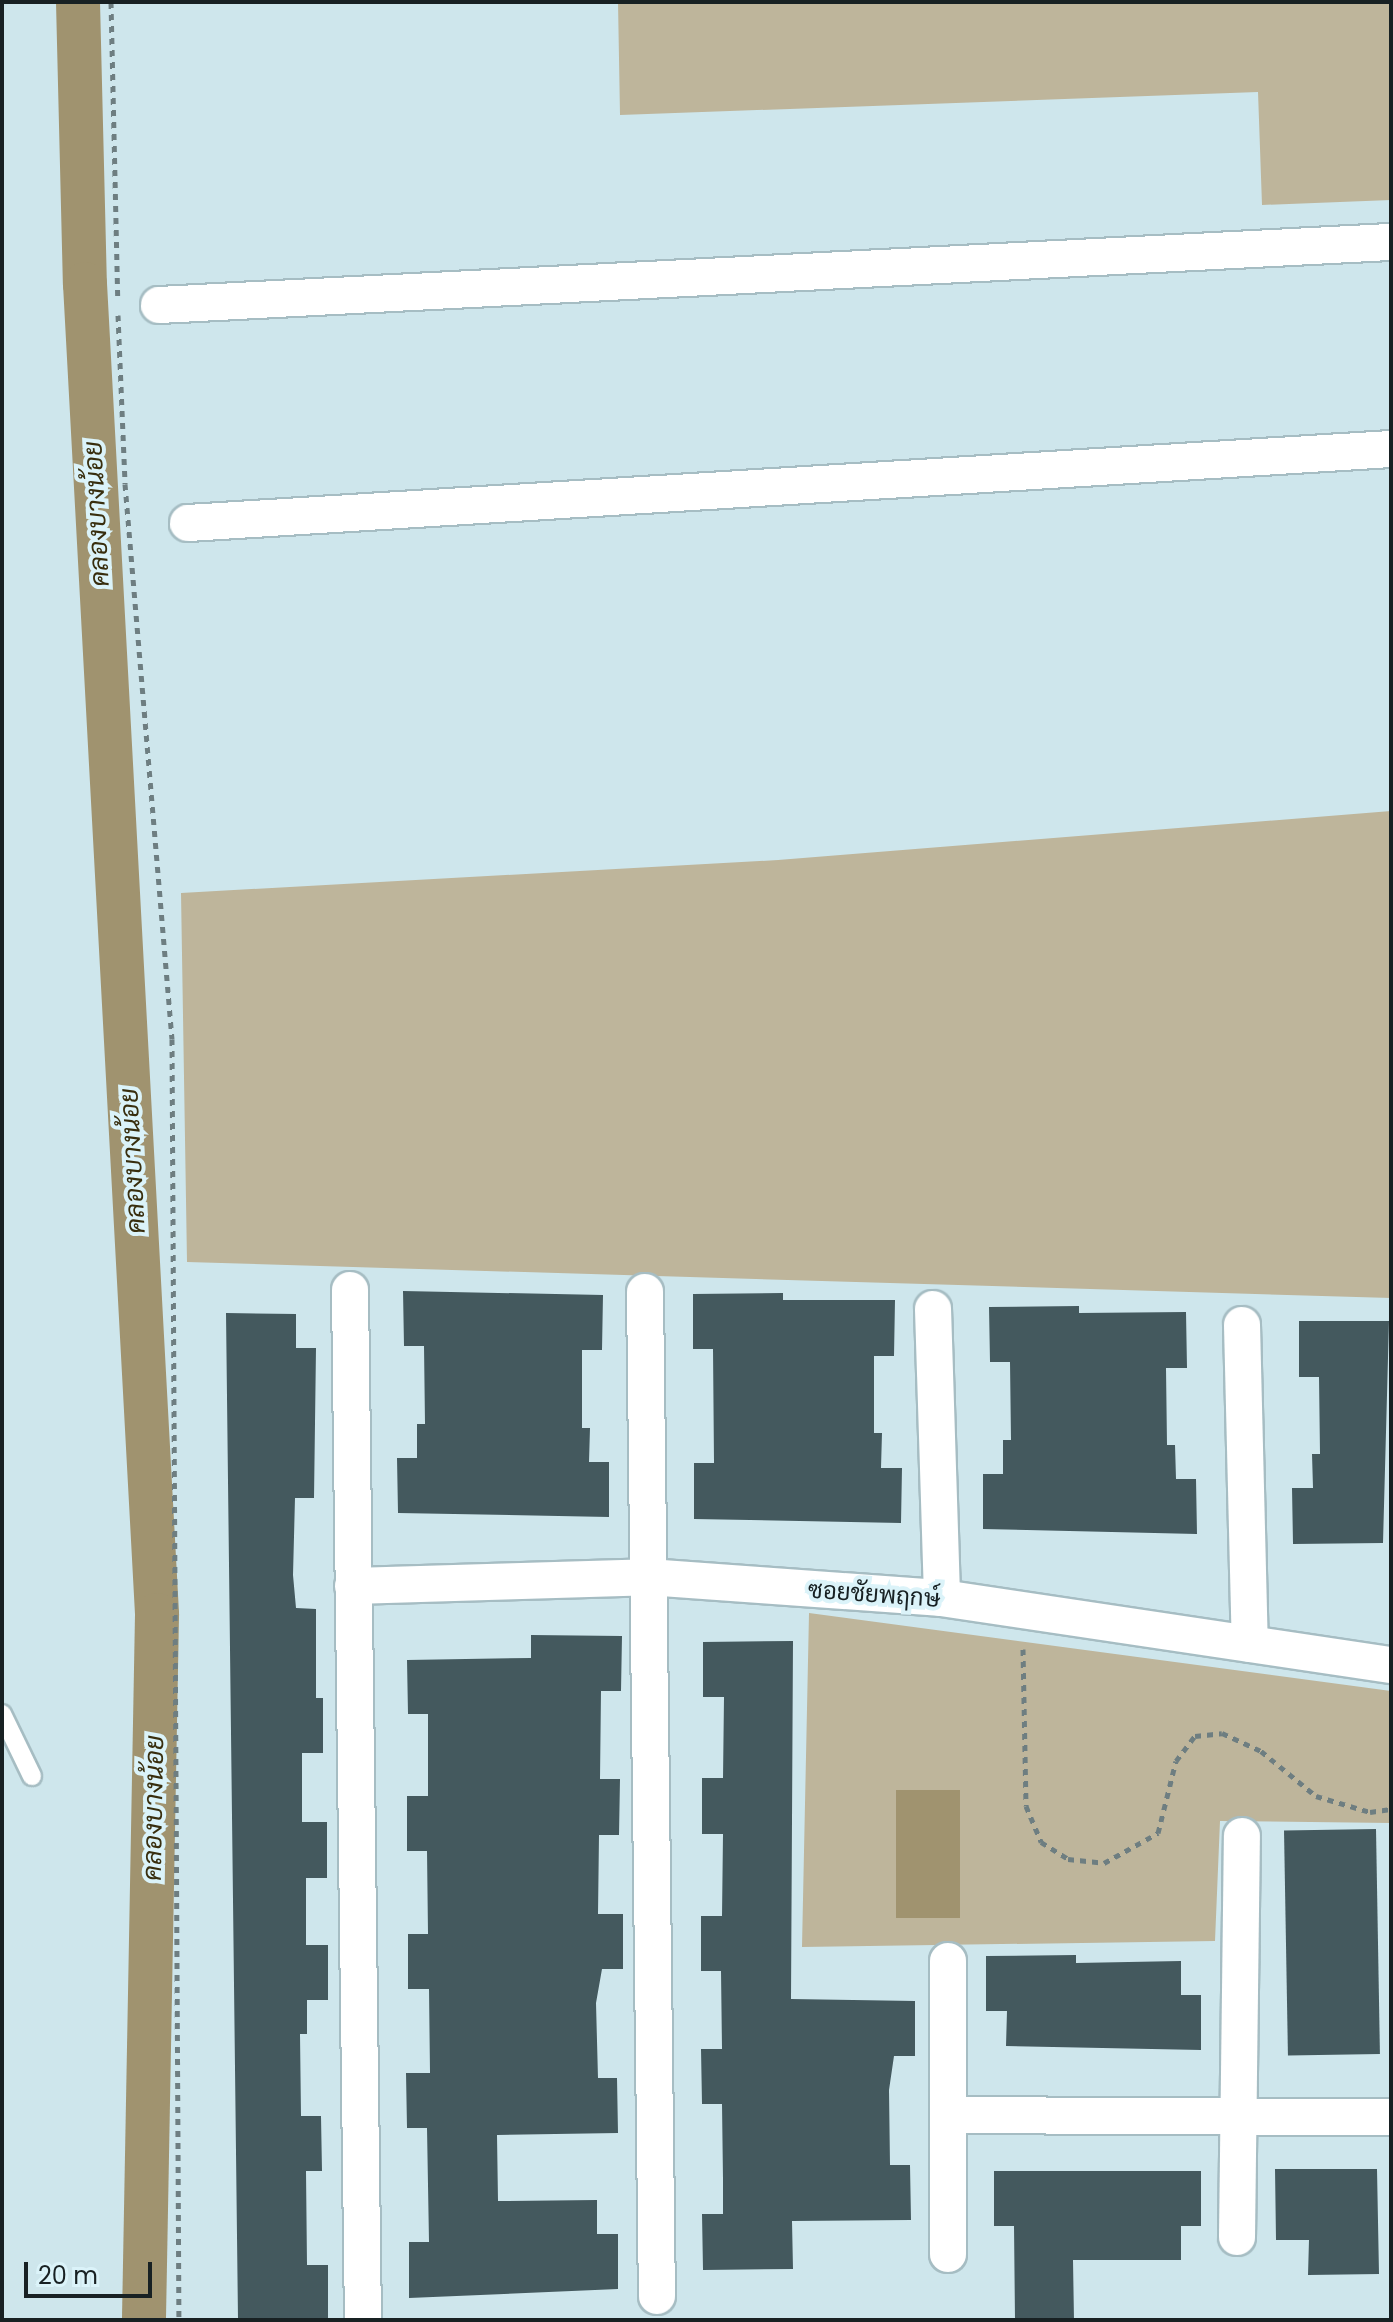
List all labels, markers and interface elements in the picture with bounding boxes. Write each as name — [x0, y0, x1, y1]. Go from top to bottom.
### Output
water label: คลองบางน้อย — [78, 440, 116, 588]
water label: คลองบางน้อย — [114, 1087, 152, 1235]
street label: ซอยชัยพฤกษ์ — [807, 1575, 941, 1613]
water label: คลองบางน้อย — [137, 1735, 171, 1881]
scale bar — [28, 2246, 156, 2296]
text: 20 m — [38, 2259, 98, 2292]

